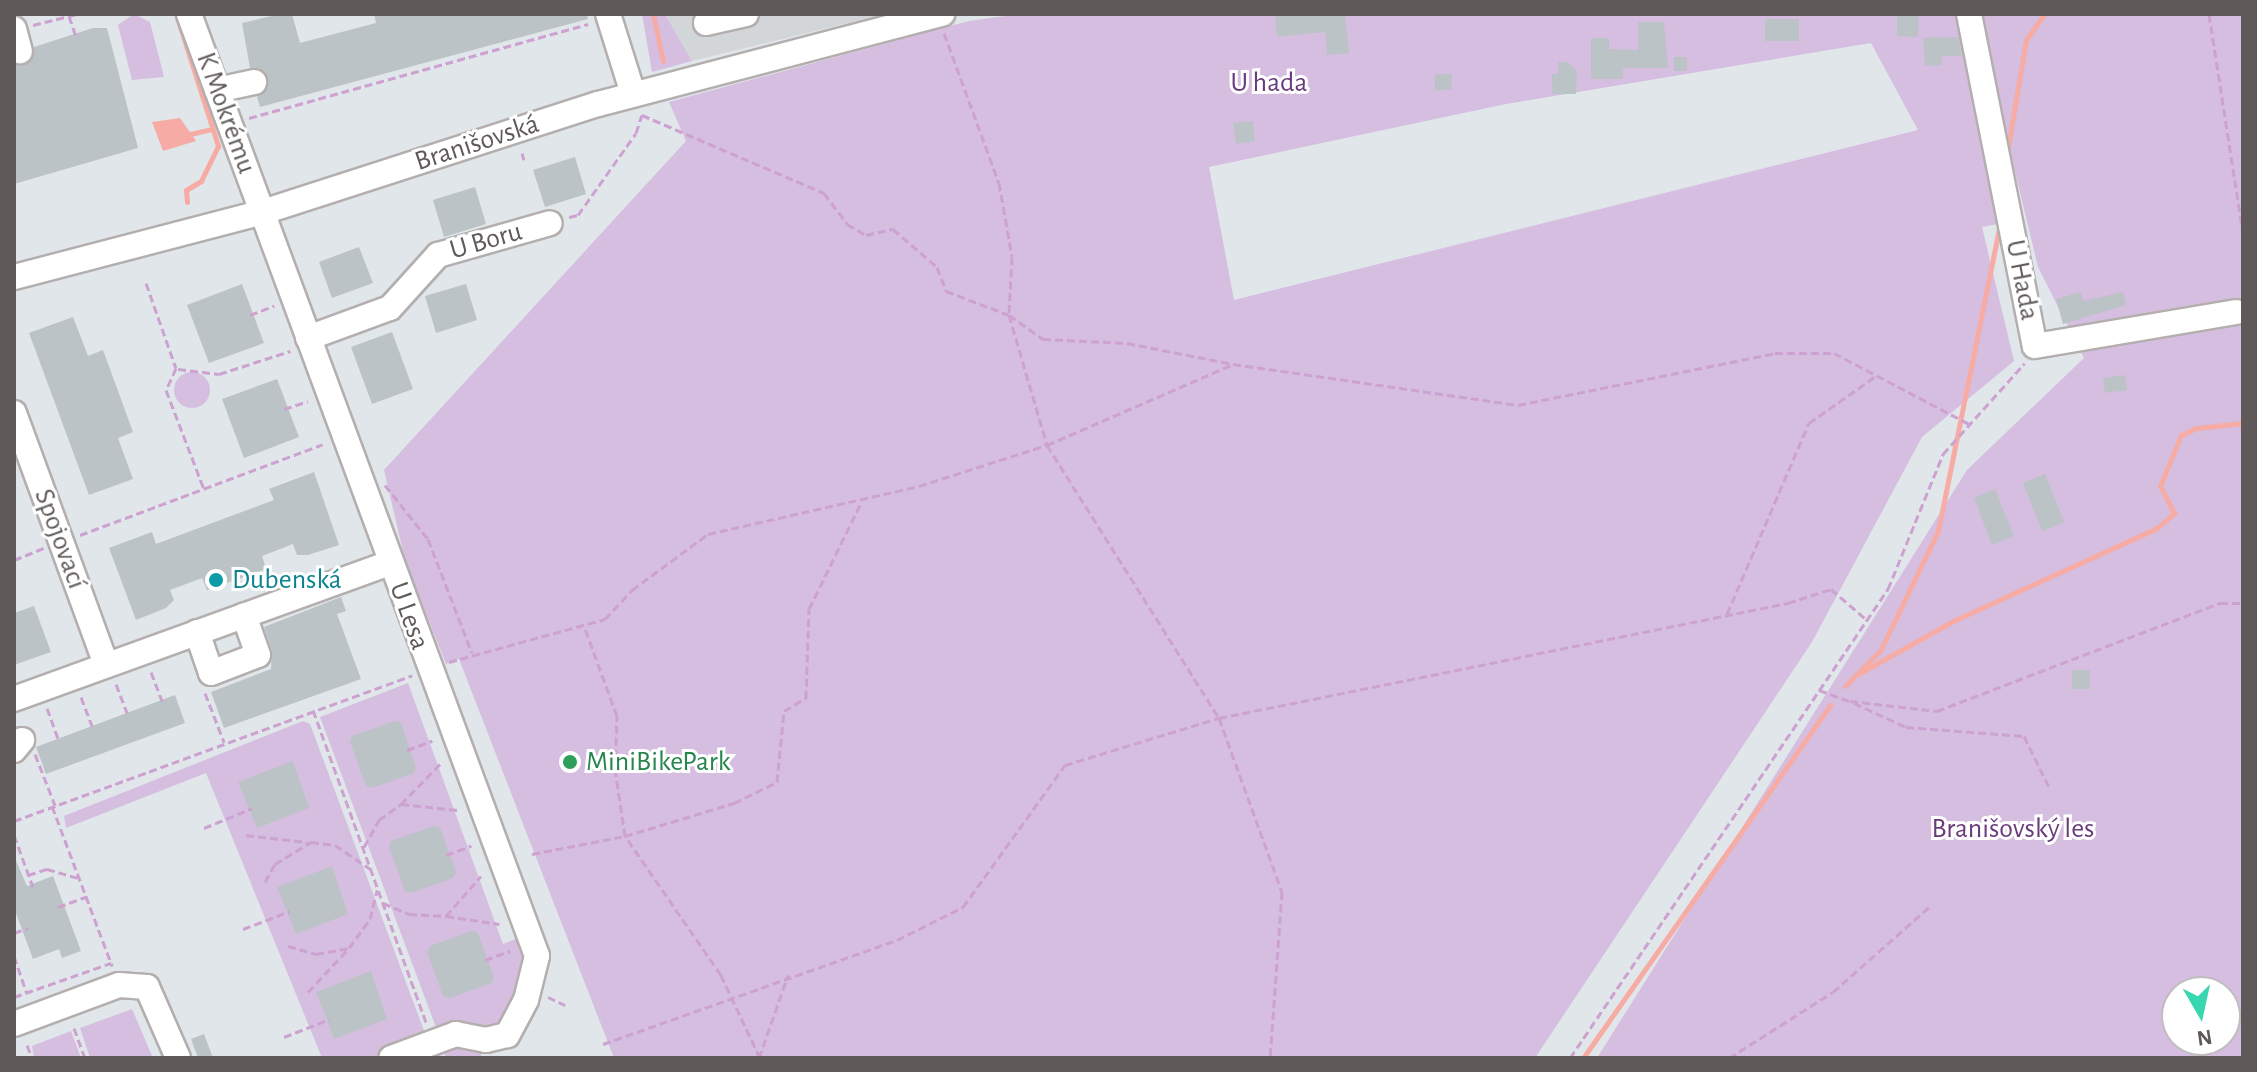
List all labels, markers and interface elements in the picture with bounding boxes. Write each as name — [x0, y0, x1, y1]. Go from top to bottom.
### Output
street label: K Mokrému — [189, 48, 263, 178]
park label: U hada — [1230, 66, 1308, 100]
street label: Branišovská — [411, 107, 543, 179]
street label: U Boru — [446, 215, 526, 267]
street label: U Hada — [1998, 237, 2046, 323]
street label: Spojovací — [26, 484, 94, 594]
place label: Dubenská — [232, 563, 342, 597]
marker: Dubenská — [207, 571, 225, 589]
street label: U Lesa — [381, 578, 437, 654]
place label: MiniBikePark — [586, 745, 731, 779]
marker: MiniBikePark — [561, 753, 579, 771]
park label: Branišovský les — [1932, 812, 2094, 846]
north arrow — [2161, 976, 2241, 1056]
text: N — [2195, 1026, 2214, 1050]

